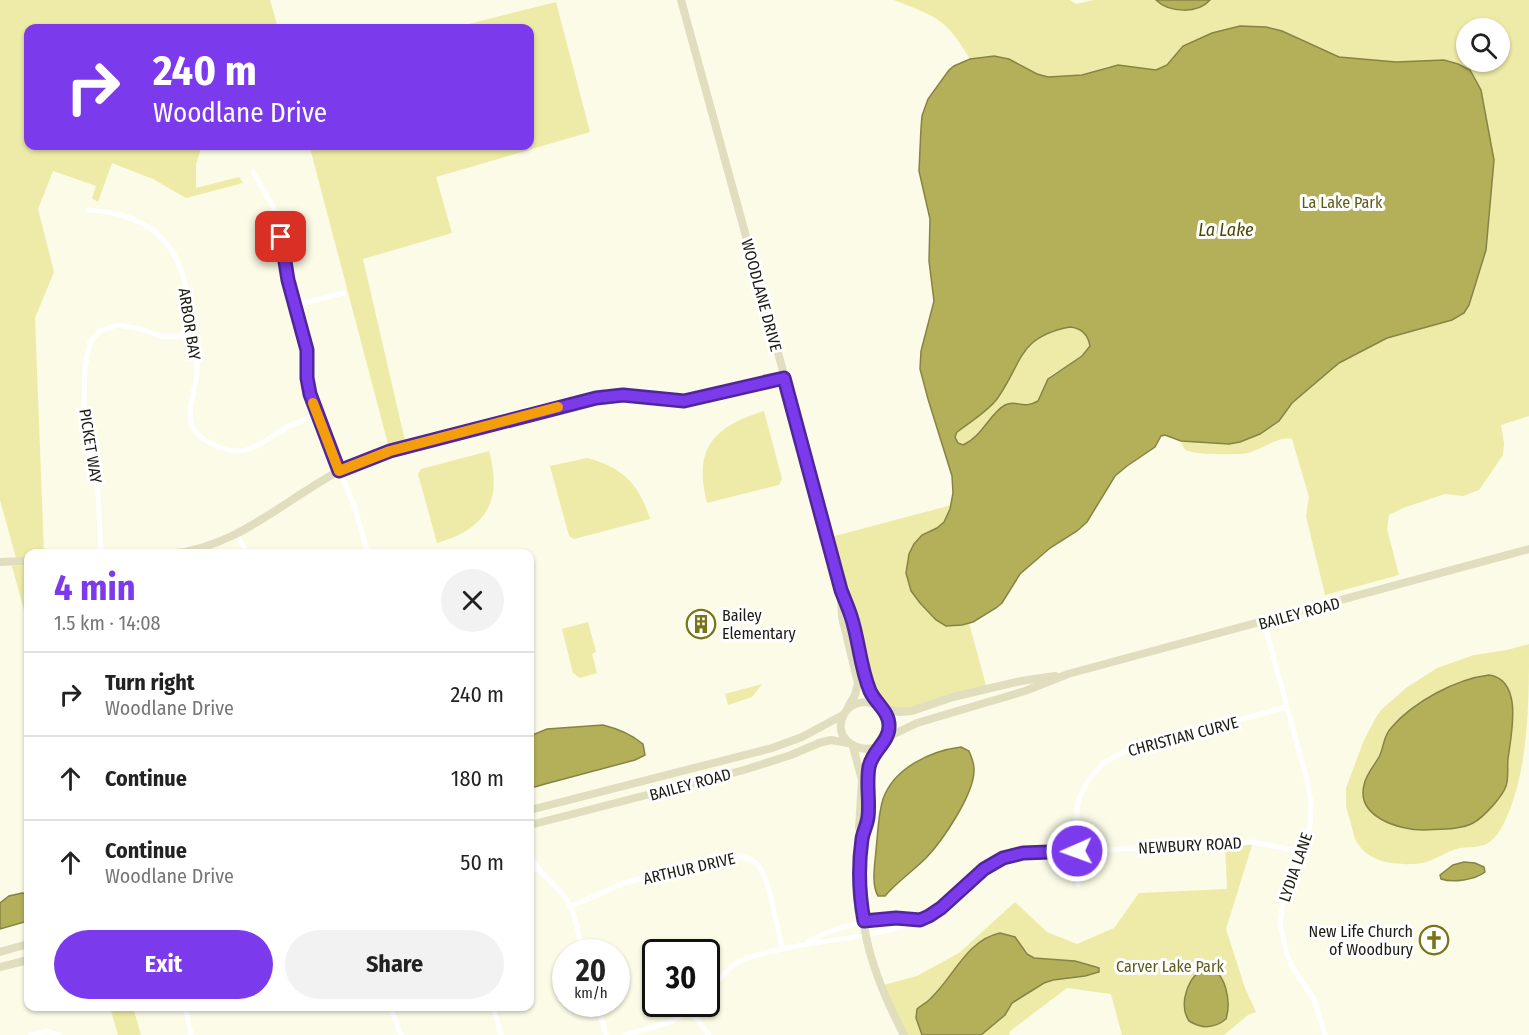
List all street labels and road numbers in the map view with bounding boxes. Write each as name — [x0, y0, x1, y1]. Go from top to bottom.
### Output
street label: WOODLANE DRIVE — [737, 237, 786, 353]
street label: ARBOR BAY — [174, 287, 205, 361]
street label: PICKET WAY — [75, 407, 106, 485]
street label: BAILEY ROAD — [1256, 593, 1342, 633]
street label: CHRISTIAN CURVE — [1126, 713, 1240, 760]
street label: BAILEY ROAD — [647, 764, 733, 804]
street label: LYDIA LANE — [1275, 830, 1316, 904]
street label: NEWBURY ROAD — [1138, 833, 1242, 858]
street label: ARTHUR DRIVE — [641, 849, 737, 888]

